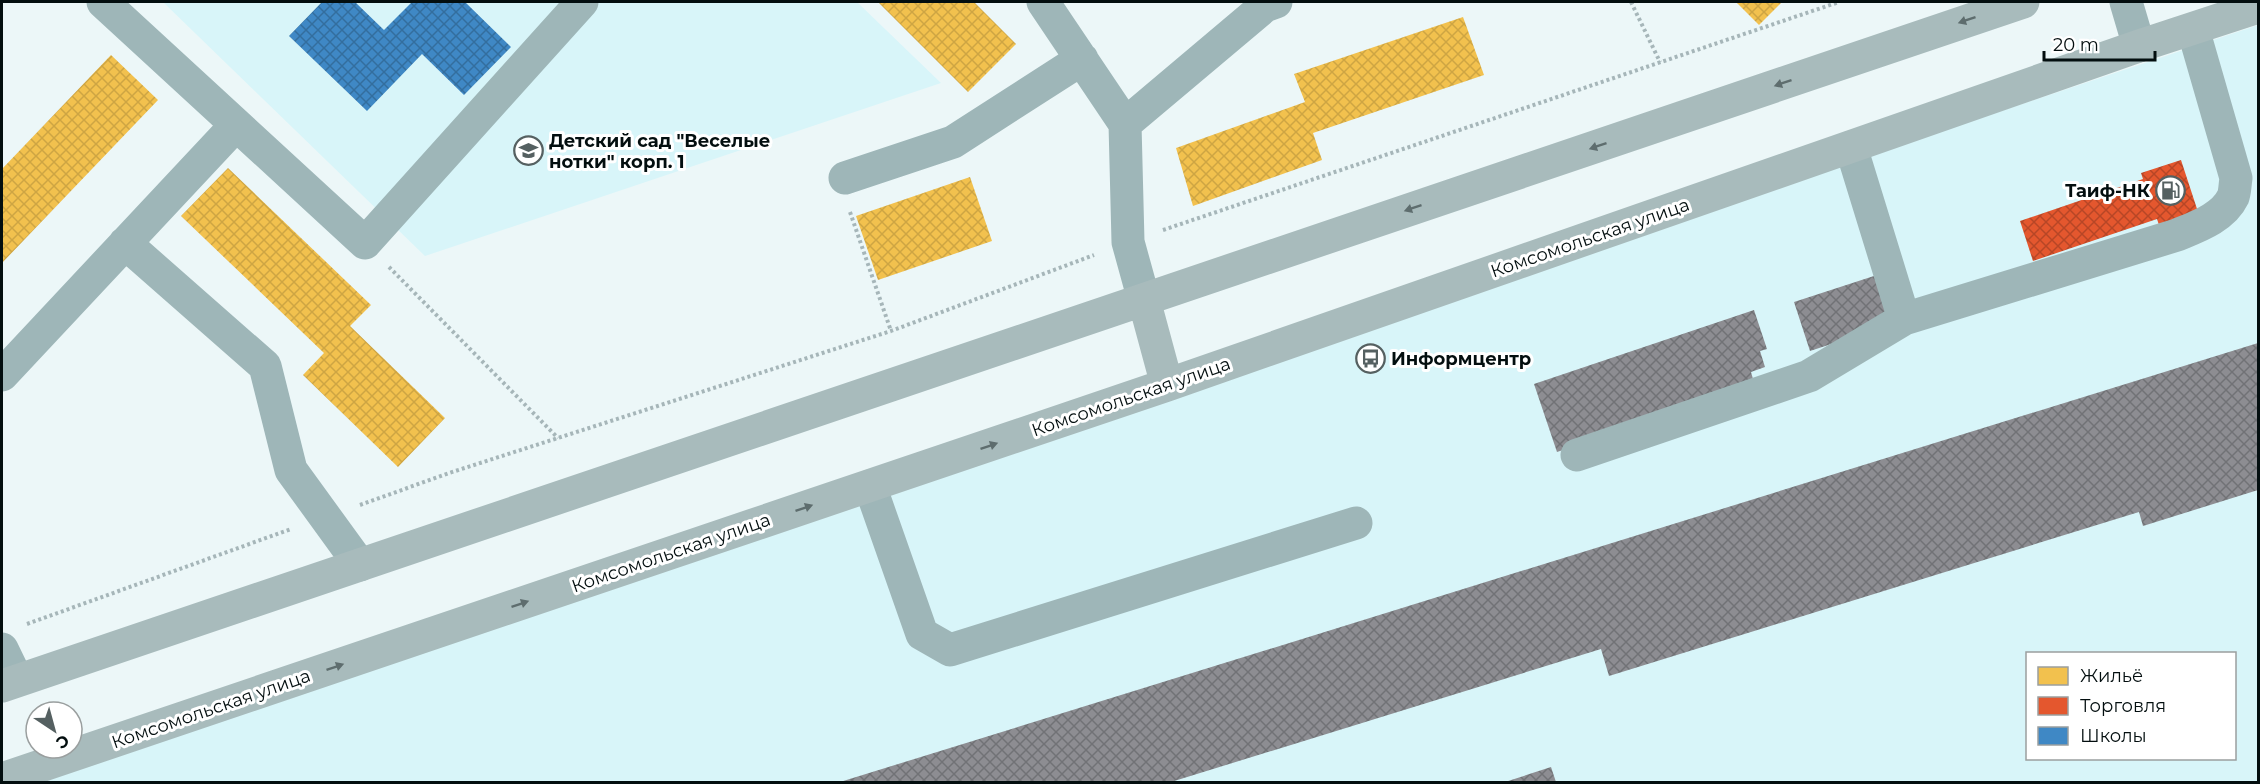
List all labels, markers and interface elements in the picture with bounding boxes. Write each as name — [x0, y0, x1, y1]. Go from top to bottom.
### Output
one-way arrow — [1958, 16, 1976, 26]
scale bar — [2044, 24, 2155, 62]
text: 20 m — [2053, 34, 2099, 56]
one-way arrow — [1774, 79, 1792, 88]
place label: Детский сад "Веселые нотки" корп. 1 — [549, 130, 770, 173]
school or university icon: Детский сад "Веселые нотки" корп. 1 — [512, 135, 544, 167]
one-way arrow — [1589, 141, 1607, 151]
fuel station icon: Таиф-НК — [2155, 175, 2187, 207]
place label: Таиф-НК — [2065, 180, 2151, 202]
street label: Комсомольская улица — [1488, 194, 1692, 282]
one-way arrow — [1404, 204, 1422, 214]
bus stop icon: Информцентр — [1354, 343, 1386, 375]
place label: Информцентр — [1391, 348, 1531, 370]
street label: Комсомольская улица — [1029, 353, 1233, 441]
one-way arrow — [980, 440, 998, 450]
one-way arrow — [796, 503, 814, 513]
street label: Комсомольская улица — [569, 509, 773, 597]
one-way arrow — [511, 599, 529, 609]
legend — [2026, 652, 2236, 760]
one-way arrow — [327, 661, 345, 671]
street label: Комсомольская улица — [109, 665, 313, 753]
text: Жильё — [2080, 665, 2143, 687]
text: Торговля — [2080, 695, 2166, 717]
north arrow — [24, 700, 84, 760]
text: Школы — [2080, 725, 2147, 747]
text: С — [52, 731, 73, 753]

